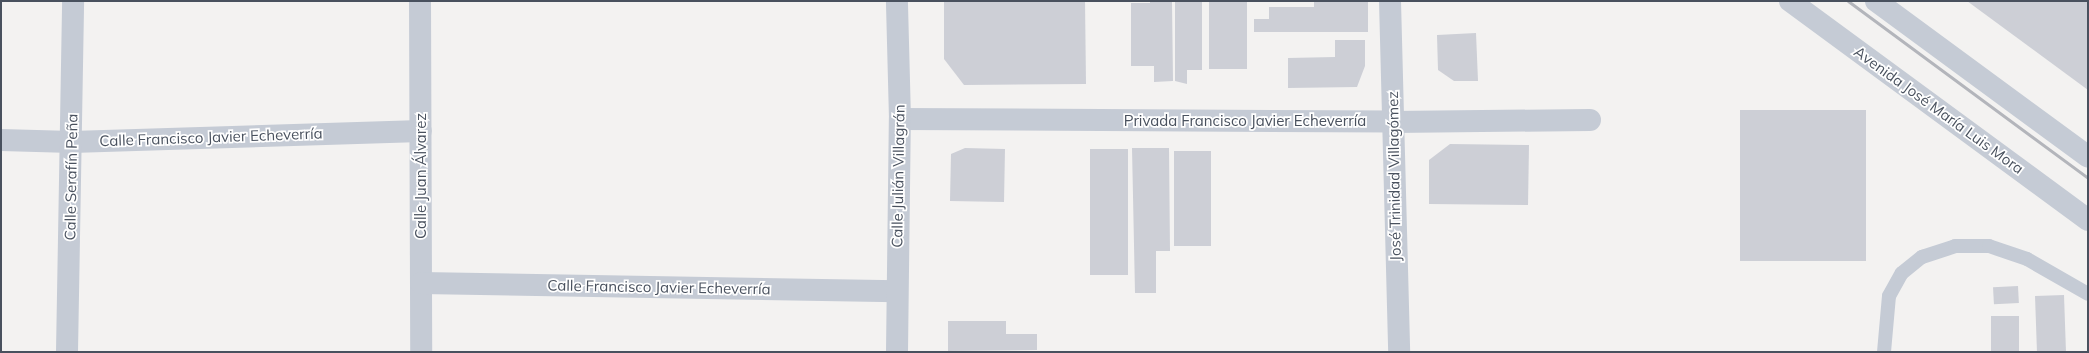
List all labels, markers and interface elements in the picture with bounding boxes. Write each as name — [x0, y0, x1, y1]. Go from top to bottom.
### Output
street label: Avenida José María Luis Mora — [1851, 42, 2027, 178]
street label: José Trinidad Villagómez — [1384, 91, 1404, 261]
street label: Calle Julián Villagrán — [888, 104, 908, 248]
street label: Privada Francisco Javier Echeverría — [1124, 112, 1366, 130]
street label: Calle Serafín Peña — [61, 113, 81, 241]
street label: Calle Juan Álvarez — [412, 113, 430, 239]
street label: Calle Francisco Javier Echeverría — [99, 124, 323, 150]
street label: Calle Francisco Javier Echeverría — [547, 276, 771, 298]

